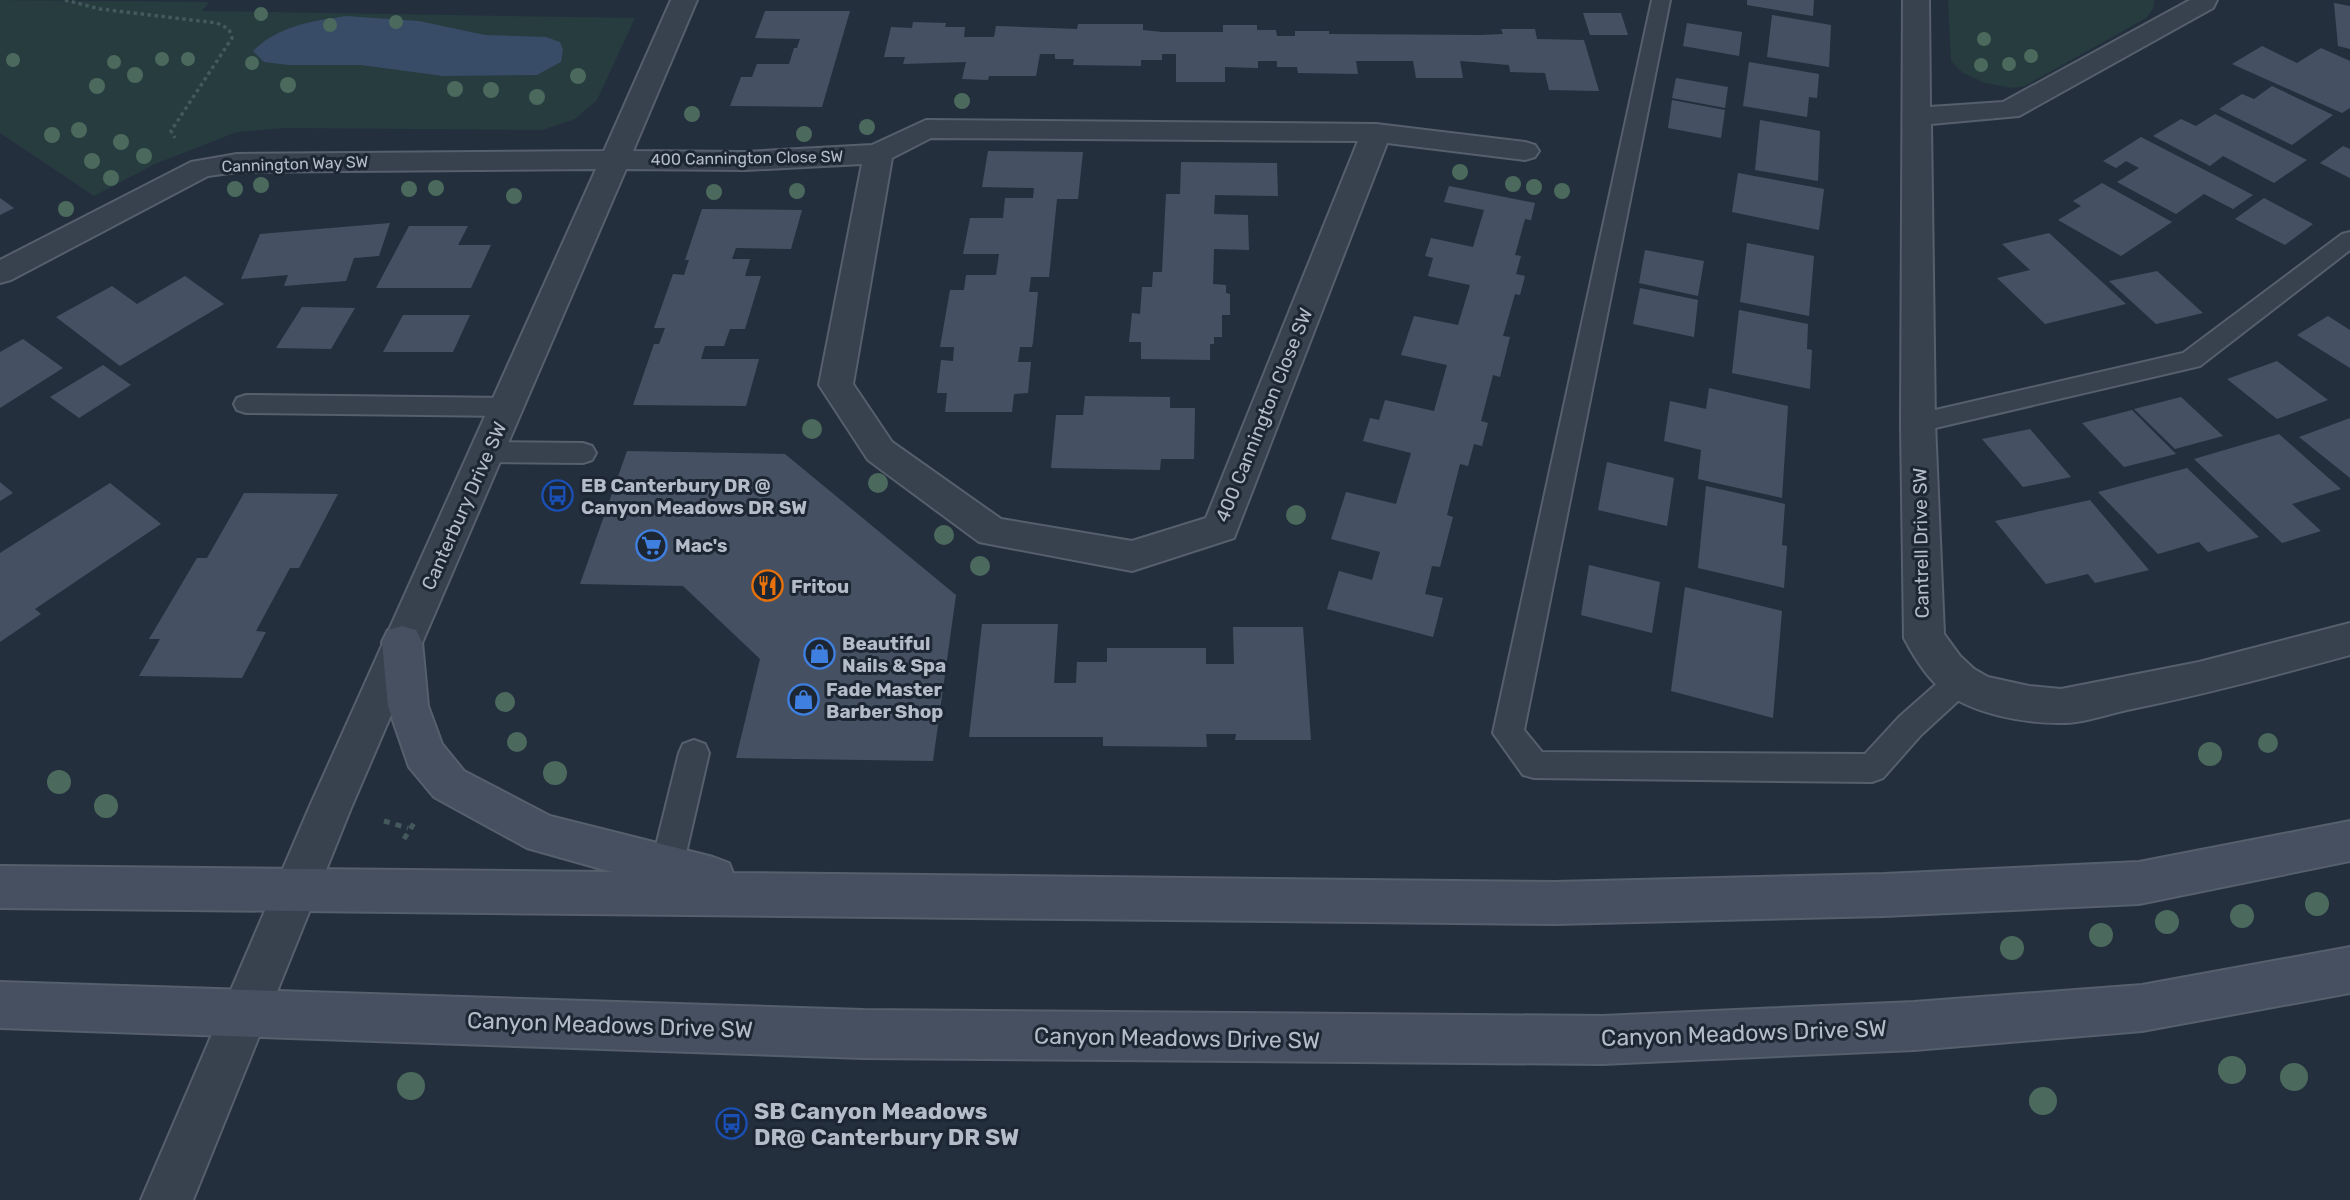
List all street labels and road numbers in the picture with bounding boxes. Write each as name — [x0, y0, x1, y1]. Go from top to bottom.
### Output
street label: 400 Cannington Close SW — [651, 147, 844, 169]
street label: Cannington Way SW — [221, 152, 369, 176]
street label: 400 Cannington Close SW — [1210, 305, 1318, 525]
street label: Canterbury Drive SW — [417, 418, 511, 594]
street label: Cantrell Drive SW — [1908, 467, 1934, 619]
street label: Canyon Meadows Drive SW — [467, 1006, 753, 1044]
street label: Canyon Meadows Drive SW — [1601, 1014, 1887, 1052]
street label: Canyon Meadows Drive SW — [1034, 1022, 1320, 1054]

